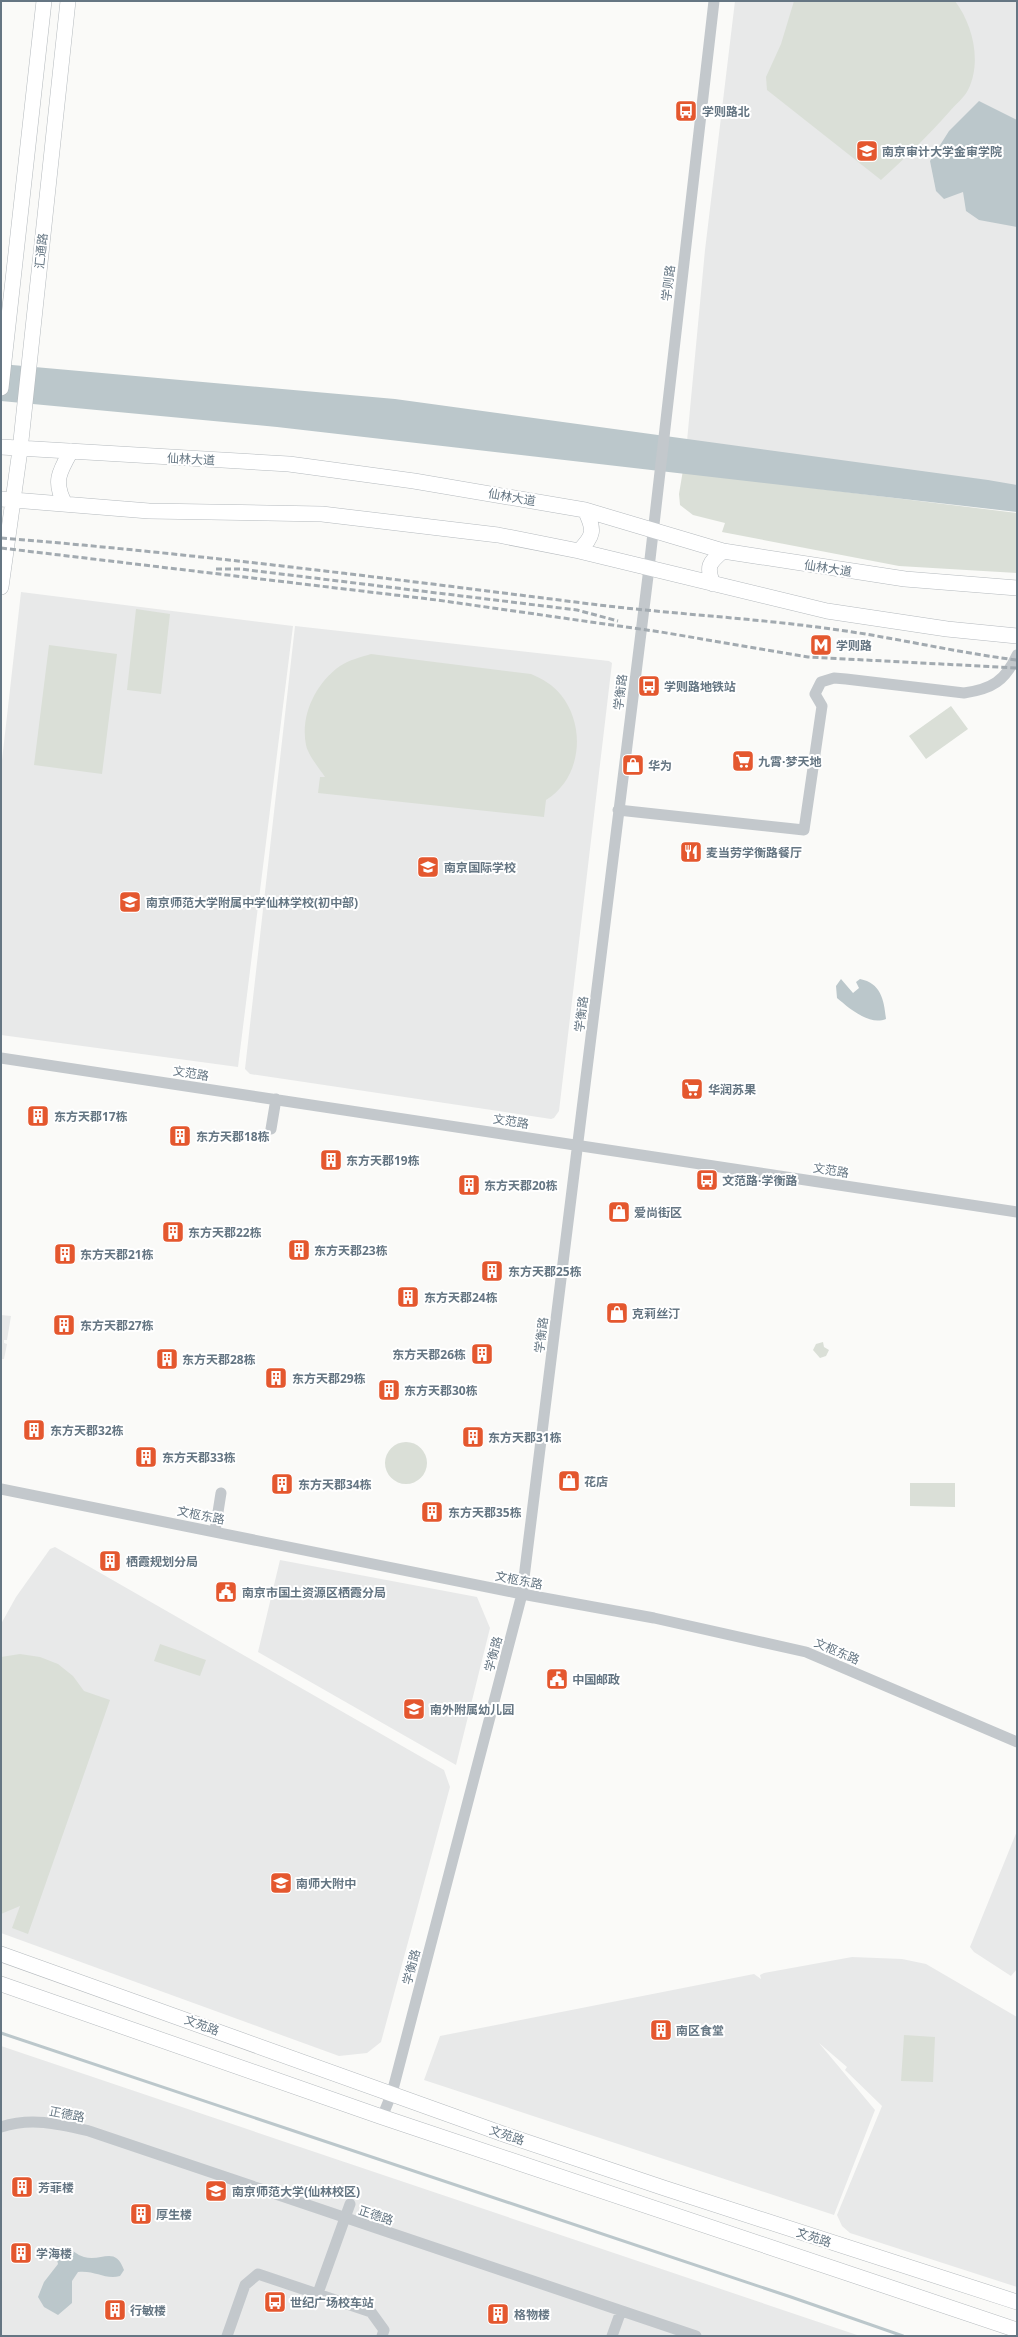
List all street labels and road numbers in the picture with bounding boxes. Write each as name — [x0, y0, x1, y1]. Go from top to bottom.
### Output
street label: 汇通路 — [31, 232, 51, 270]
street label: 学则路 — [657, 264, 679, 302]
street label: 仙林大道 — [167, 449, 215, 469]
street label: 仙林大道 — [487, 484, 537, 510]
street label: 仙林大道 — [803, 556, 853, 580]
street label: 学衡路 — [609, 673, 631, 711]
street label: 学衡路 — [570, 995, 592, 1033]
street label: 文范路 — [172, 1062, 210, 1084]
street label: 文范路 — [492, 1110, 530, 1132]
street label: 文范路 — [812, 1159, 850, 1181]
street label: 学衡路 — [530, 1316, 552, 1354]
street label: 文枢东路 — [176, 1502, 226, 1528]
street label: 文枢东路 — [494, 1567, 544, 1593]
street label: 学衡路 — [480, 1634, 506, 1674]
street label: 文枢东路 — [812, 1634, 862, 1668]
street label: 学衡路 — [398, 1947, 424, 1987]
street label: 文苑路 — [182, 2011, 222, 2039]
street label: 正德路 — [48, 2102, 86, 2126]
street label: 文苑路 — [487, 2121, 527, 2149]
street label: 正德路 — [356, 2201, 396, 2229]
street label: 文苑路 — [794, 2223, 834, 2251]

